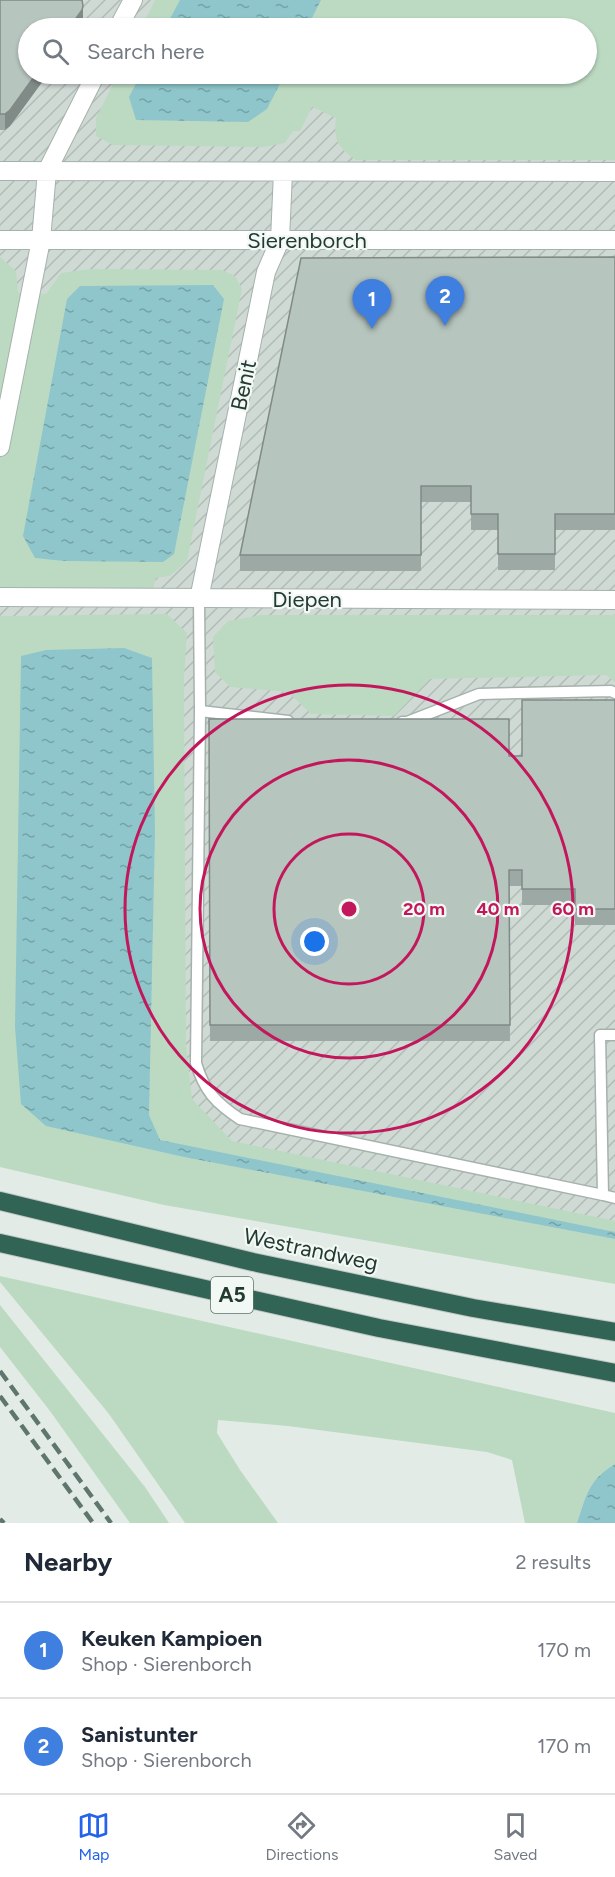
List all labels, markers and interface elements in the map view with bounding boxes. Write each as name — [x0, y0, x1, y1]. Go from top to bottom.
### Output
search box — [18, 18, 597, 84]
icon: search — [39, 35, 72, 68]
text: Search here — [87, 38, 205, 65]
street label: Sierenborch — [247, 227, 367, 254]
pin: 2 — [426, 276, 464, 326]
pin: 1 — [352, 280, 392, 329]
street label: Benit — [225, 357, 262, 413]
street label: Diepen — [272, 586, 342, 613]
text: 20 m — [403, 898, 445, 920]
text: 40 m — [476, 898, 520, 920]
text: 60 m — [552, 898, 594, 920]
centre of rings — [339, 899, 359, 919]
your location — [300, 927, 329, 956]
street label: Westrandweg — [241, 1222, 380, 1277]
road number: A5 — [211, 1277, 253, 1313]
text: Nearby — [24, 1546, 112, 1578]
text: 2 results — [515, 1550, 591, 1574]
text: Keuken Kampioen — [81, 1625, 262, 1652]
text: 1 — [39, 1638, 48, 1662]
text: 170 m — [537, 1638, 591, 1662]
text: Shop · Sierenborch — [81, 1652, 252, 1676]
text: Sanistunter — [81, 1721, 198, 1748]
text: 2 — [38, 1734, 49, 1758]
text: 170 m — [537, 1734, 591, 1758]
text: Shop · Sierenborch — [81, 1748, 252, 1772]
tab: Map — [77, 1809, 110, 1864]
tab: Directions — [265, 1809, 338, 1864]
tab: Saved — [493, 1809, 538, 1864]

